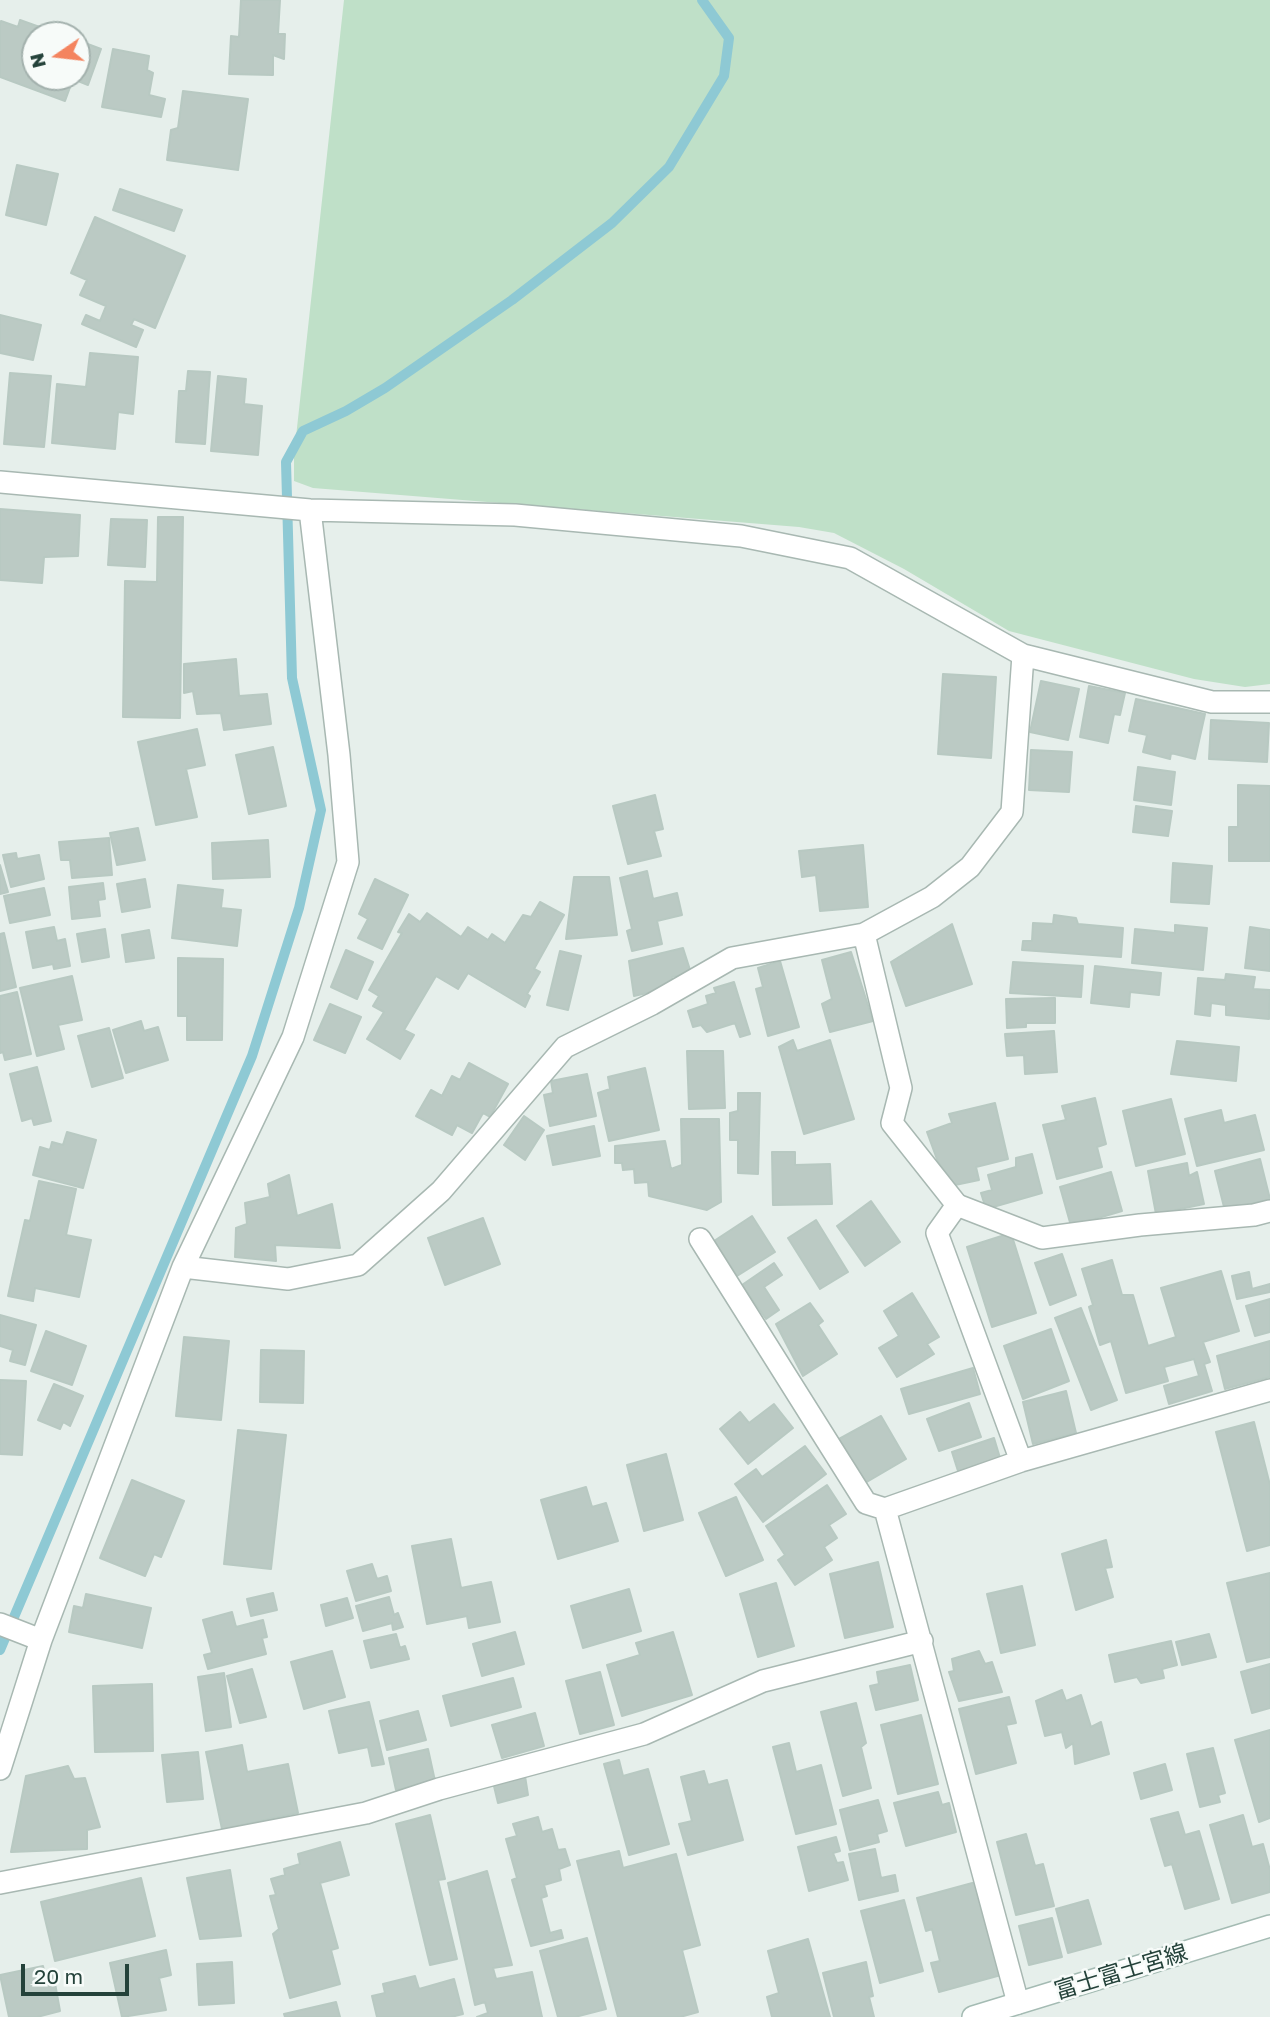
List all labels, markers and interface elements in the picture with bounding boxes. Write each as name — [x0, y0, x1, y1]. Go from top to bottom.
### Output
north arrow — [21, 21, 91, 91]
text: N — [24, 51, 50, 71]
street label: 富士富士宮線 — [1051, 1939, 1191, 2005]
scale bar — [24, 1951, 133, 1995]
text: 20 m — [34, 1963, 83, 1989]

